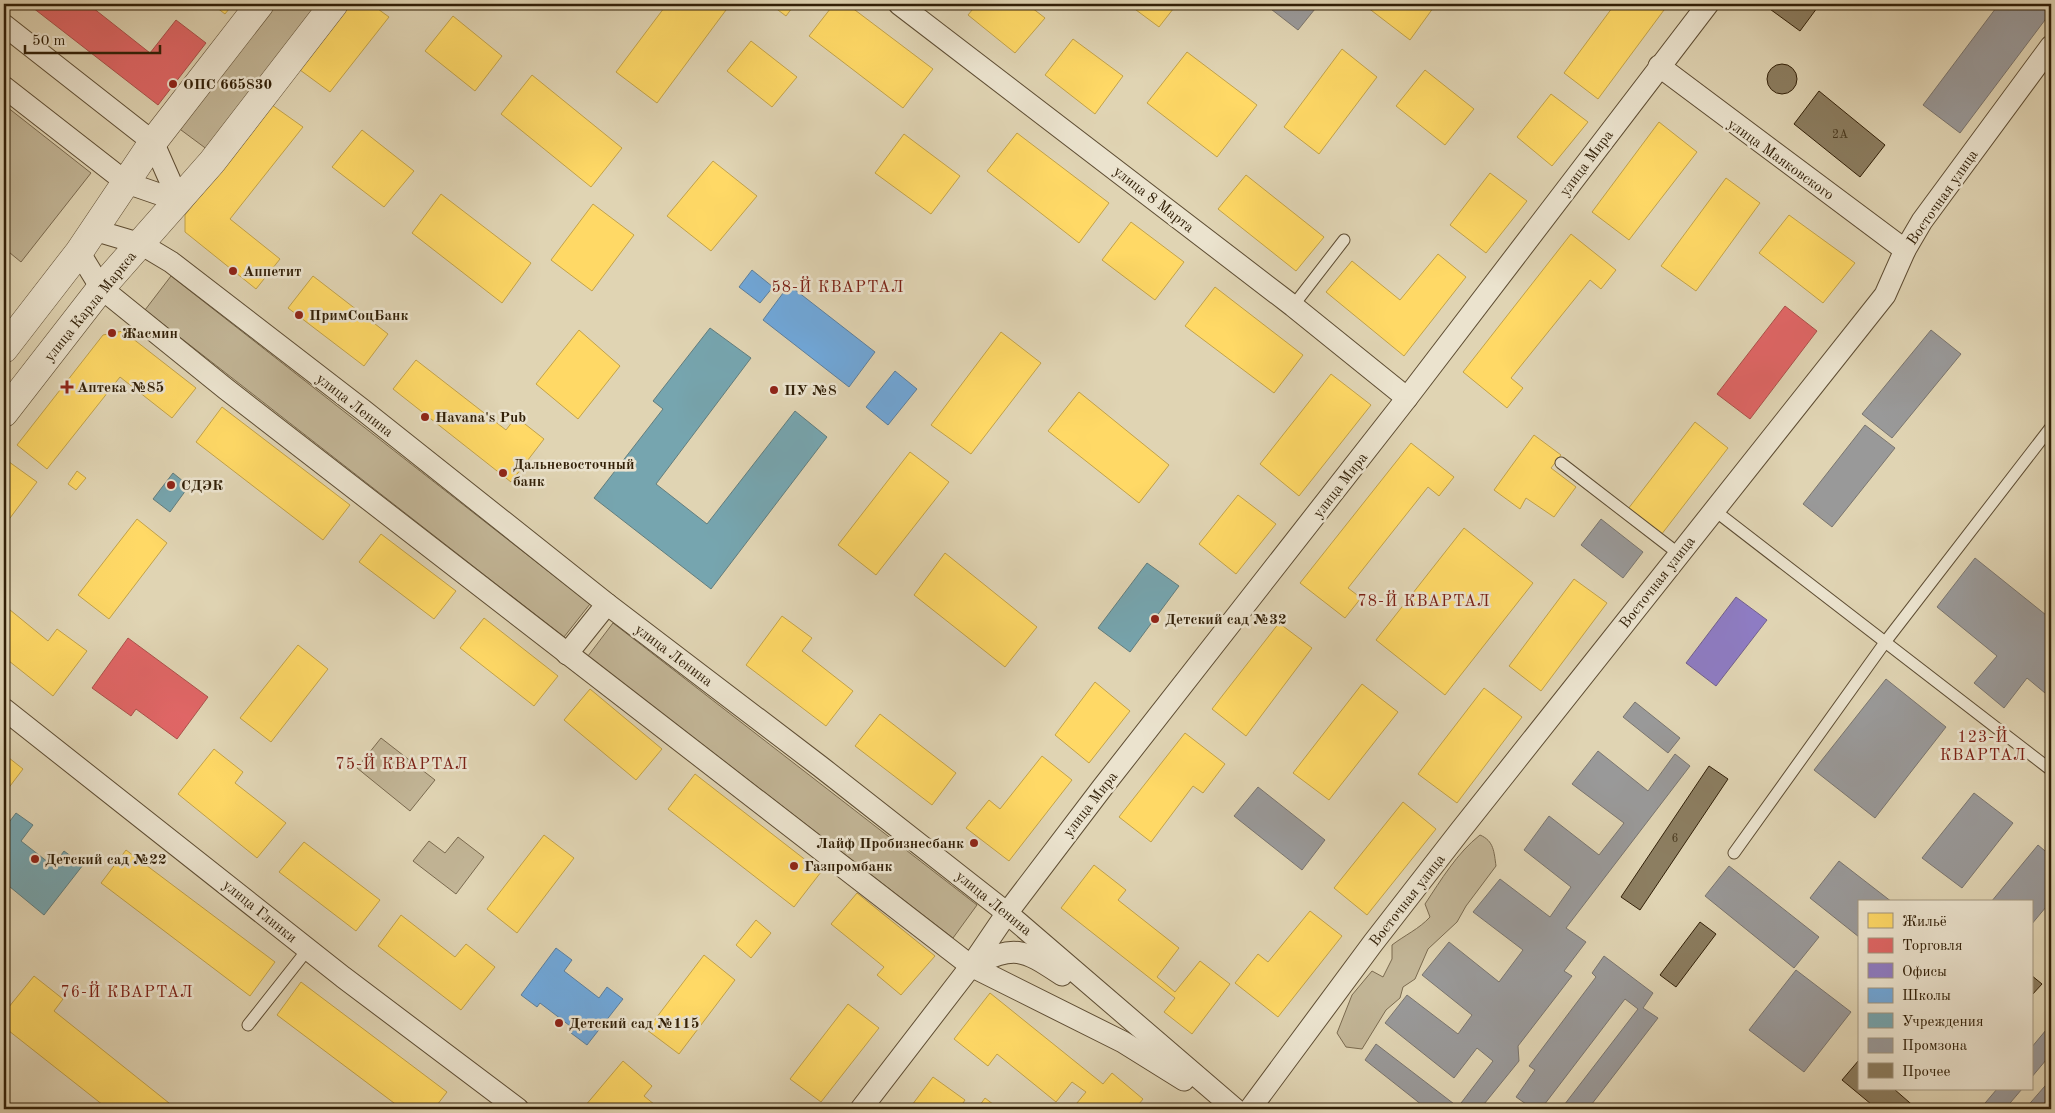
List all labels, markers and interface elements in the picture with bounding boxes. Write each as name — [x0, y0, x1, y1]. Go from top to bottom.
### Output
scale bar — [25, 22, 160, 54]
text: 50 m — [32, 34, 66, 49]
marker: ОПС 665830 — [167, 78, 179, 90]
place label: ОПС 665830 — [183, 78, 272, 93]
street label: улица Маяковского — [1724, 117, 1836, 204]
street label: улица Мира — [1558, 128, 1617, 200]
house number: 2А — [1832, 129, 1848, 141]
street label: Восточная улица — [1905, 147, 1982, 248]
street label: улица 8 Марта — [1110, 164, 1197, 237]
street label: улица Карла Маркса — [42, 249, 140, 365]
marker: Аппетит — [227, 265, 239, 277]
place label: Аппетит — [243, 265, 301, 280]
district label: 58-Й КВАРТАЛ — [772, 276, 904, 296]
marker: ПримСоцБанк — [293, 309, 305, 321]
place label: ПримСоцБанк — [309, 309, 409, 324]
marker: Жасмин — [106, 327, 118, 339]
place label: Жасмин — [122, 327, 178, 342]
street label: улица Ленина — [313, 372, 396, 441]
marker: Аптека №85 — [61, 381, 73, 393]
place label: Аптека №85 — [77, 381, 164, 396]
marker: ПУ №8 — [768, 384, 780, 396]
place label: ПУ №8 — [784, 384, 837, 399]
marker: Havana's Pub — [419, 411, 431, 423]
place label: Havana's Pub — [435, 411, 526, 426]
street label: улица Мира — [1311, 450, 1372, 521]
place label: Дальневосточный банк — [513, 458, 634, 490]
marker: Дальневосточный банк — [497, 467, 509, 479]
marker: СДЭК — [165, 479, 177, 491]
place label: СДЭК — [181, 479, 223, 494]
street label: Восточная улица — [1618, 534, 1699, 632]
district label: 78-Й КВАРТАЛ — [1358, 590, 1490, 610]
marker: Детский сад №32 — [1149, 613, 1161, 625]
place label: Детский сад №32 — [1165, 613, 1287, 628]
street label: улица Ленина — [631, 622, 715, 691]
district label: 123-Й КВАРТАЛ — [1940, 726, 2026, 764]
district label: 75-Й КВАРТАЛ — [336, 753, 468, 773]
street label: улица Мира — [1061, 769, 1122, 840]
house number: 6 — [1672, 833, 1679, 845]
place label: Лайф Пробизнесбанк — [816, 837, 964, 852]
marker: Лайф Пробизнесбанк — [968, 837, 980, 849]
street label: Восточная улица — [1368, 852, 1449, 950]
marker: Детский сад №22 — [29, 853, 41, 865]
place label: Детский сад №22 — [45, 853, 167, 868]
marker: Газпромбанк — [788, 860, 800, 872]
place label: Газпромбанк — [804, 860, 893, 875]
street label: улица Ленина — [952, 869, 1034, 940]
street label: улица Глинки — [219, 878, 299, 946]
legend — [1858, 900, 2032, 1090]
text: Жильё — [1902, 915, 1947, 930]
text: Торговля — [1902, 939, 1963, 954]
text: Офисы — [1902, 965, 1947, 980]
district label: 76-Й КВАРТАЛ — [61, 981, 193, 1001]
text: Школы — [1902, 989, 1951, 1004]
text: Учреждения — [1902, 1015, 1984, 1030]
marker: Детский сад №115 — [553, 1017, 565, 1029]
place label: Детский сад №115 — [569, 1017, 699, 1032]
text: Промзона — [1902, 1039, 1968, 1054]
text: Прочее — [1902, 1065, 1950, 1080]

